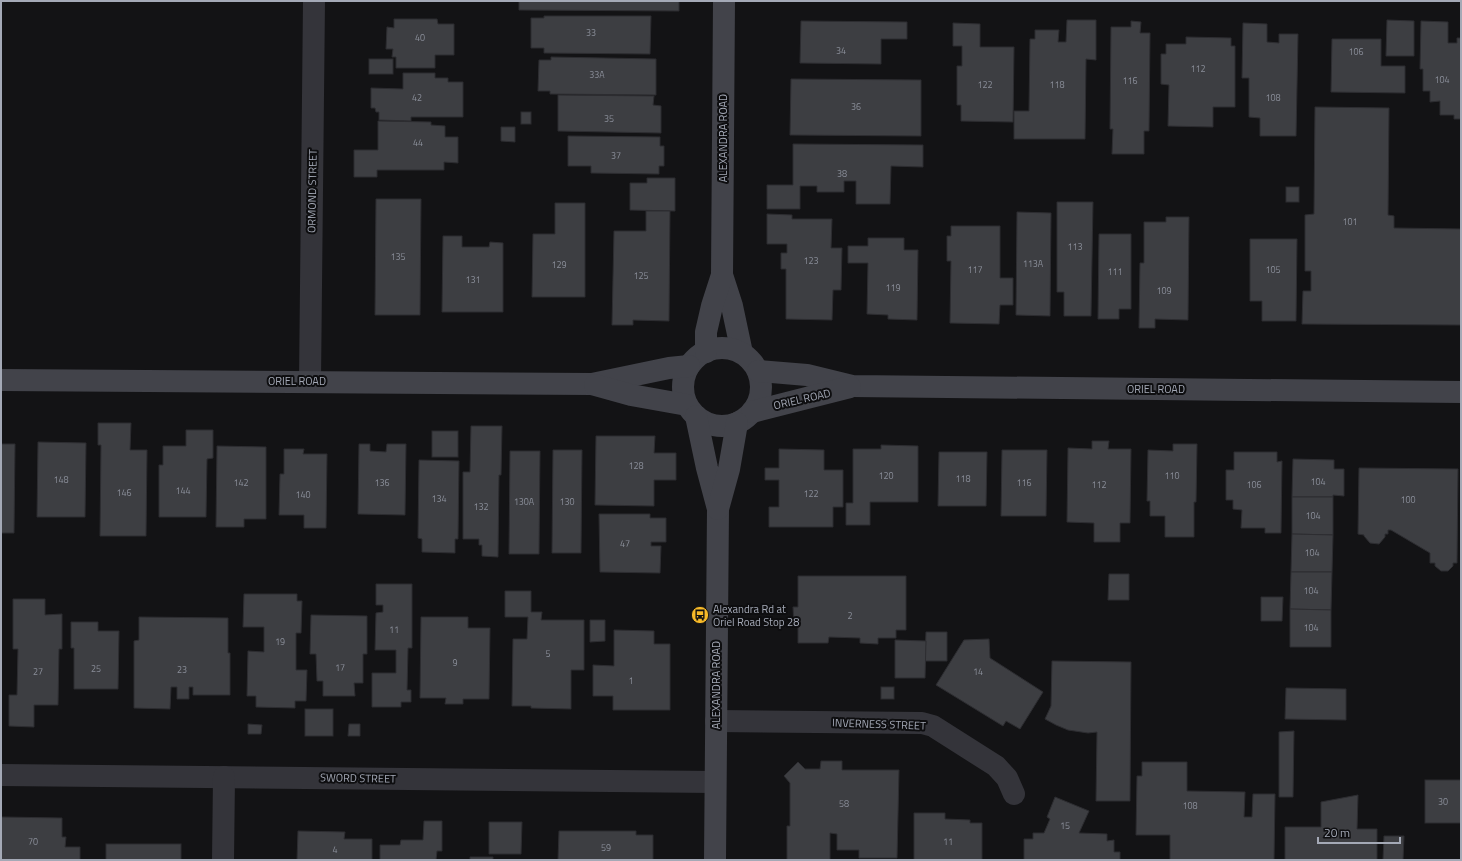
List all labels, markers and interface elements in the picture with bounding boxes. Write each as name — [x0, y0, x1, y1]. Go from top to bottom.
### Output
house number: 33 — [586, 26, 596, 39]
house number: 40 — [415, 31, 425, 44]
house number: 34 — [836, 44, 846, 57]
house number: 106 — [1348, 45, 1364, 58]
house number: 112 — [1190, 62, 1206, 75]
house number: 33A — [589, 68, 605, 81]
house number: 104 — [1434, 73, 1450, 86]
house number: 116 — [1122, 74, 1138, 87]
house number: 122 — [977, 78, 993, 91]
house number: 118 — [1049, 78, 1065, 91]
house number: 42 — [412, 91, 422, 104]
house number: 108 — [1265, 91, 1281, 104]
street label: ALEXANDRA ROAD — [715, 94, 731, 182]
house number: 36 — [851, 100, 861, 113]
house number: 35 — [604, 112, 614, 125]
house number: 44 — [413, 136, 423, 149]
street label: ORMOND STREET — [303, 149, 321, 233]
house number: 37 — [611, 149, 621, 162]
house number: 38 — [837, 167, 847, 180]
house number: 101 — [1342, 215, 1358, 228]
house number: 113 — [1067, 240, 1083, 253]
house number: 135 — [390, 250, 406, 263]
house number: 123 — [803, 254, 819, 267]
house number: 113A — [1023, 257, 1044, 270]
house number: 129 — [551, 258, 567, 271]
house number: 117 — [967, 263, 983, 276]
house number: 105 — [1265, 263, 1281, 276]
house number: 111 — [1107, 265, 1123, 278]
house number: 125 — [633, 269, 649, 282]
house number: 131 — [465, 273, 481, 286]
house number: 119 — [885, 281, 901, 294]
house number: 109 — [1156, 284, 1172, 297]
street label: ORIEL ROAD — [268, 373, 326, 389]
street label: ORIEL ROAD — [1127, 381, 1185, 397]
street label: ORIEL ROAD — [772, 385, 832, 413]
house number: 128 — [628, 459, 644, 472]
house number: 120 — [878, 469, 894, 482]
house number: 110 — [1164, 469, 1180, 482]
house number: 118 — [955, 472, 971, 485]
house number: 148 — [53, 473, 69, 486]
house number: 104 — [1310, 475, 1326, 488]
house number: 142 — [233, 476, 249, 489]
house number: 136 — [374, 476, 390, 489]
house number: 116 — [1016, 476, 1032, 489]
house number: 112 — [1091, 478, 1107, 491]
house number: 106 — [1246, 478, 1262, 491]
house number: 144 — [175, 484, 191, 497]
house number: 146 — [116, 486, 132, 499]
house number: 122 — [803, 487, 819, 500]
house number: 140 — [295, 488, 311, 501]
house number: 134 — [431, 492, 447, 505]
house number: 100 — [1400, 493, 1416, 506]
house number: 130A — [514, 495, 535, 508]
house number: 130 — [559, 495, 575, 508]
house number: 132 — [473, 500, 489, 513]
house number: 104 — [1305, 509, 1321, 522]
house number: 47 — [620, 537, 630, 550]
house number: 104 — [1304, 546, 1320, 559]
house number: 104 — [1303, 584, 1319, 597]
place label: Alexandra Rd at Oriel Road Stop 28 — [713, 601, 799, 630]
bus stop icon: Alexandra Rd at Oriel Road Stop 28 — [690, 605, 710, 625]
house number: 2 — [847, 609, 853, 622]
house number: 104 — [1303, 621, 1319, 634]
house number: 11 — [389, 623, 399, 636]
house number: 19 — [275, 635, 285, 648]
street label: ALEXANDRA ROAD — [708, 641, 724, 729]
house number: 5 — [545, 647, 551, 660]
house number: 9 — [452, 656, 458, 669]
house number: 17 — [335, 661, 345, 674]
house number: 25 — [91, 662, 101, 675]
house number: 23 — [177, 663, 187, 676]
house number: 27 — [33, 665, 43, 678]
house number: 14 — [973, 665, 983, 678]
house number: 1 — [628, 674, 634, 687]
street label: INVERNESS STREET — [832, 714, 926, 734]
street label: SWORD STREET — [320, 769, 396, 787]
house number: 30 — [1438, 795, 1448, 808]
house number: 58 — [839, 797, 849, 810]
house number: 108 — [1182, 799, 1198, 812]
house number: 15 — [1060, 819, 1070, 832]
scale bar — [1318, 819, 1400, 845]
text: 20 m — [1324, 823, 1350, 842]
house number: 70 — [28, 835, 38, 848]
house number: 11 — [943, 835, 953, 848]
house number: 59 — [601, 841, 611, 854]
house number: 4 — [332, 843, 338, 856]

